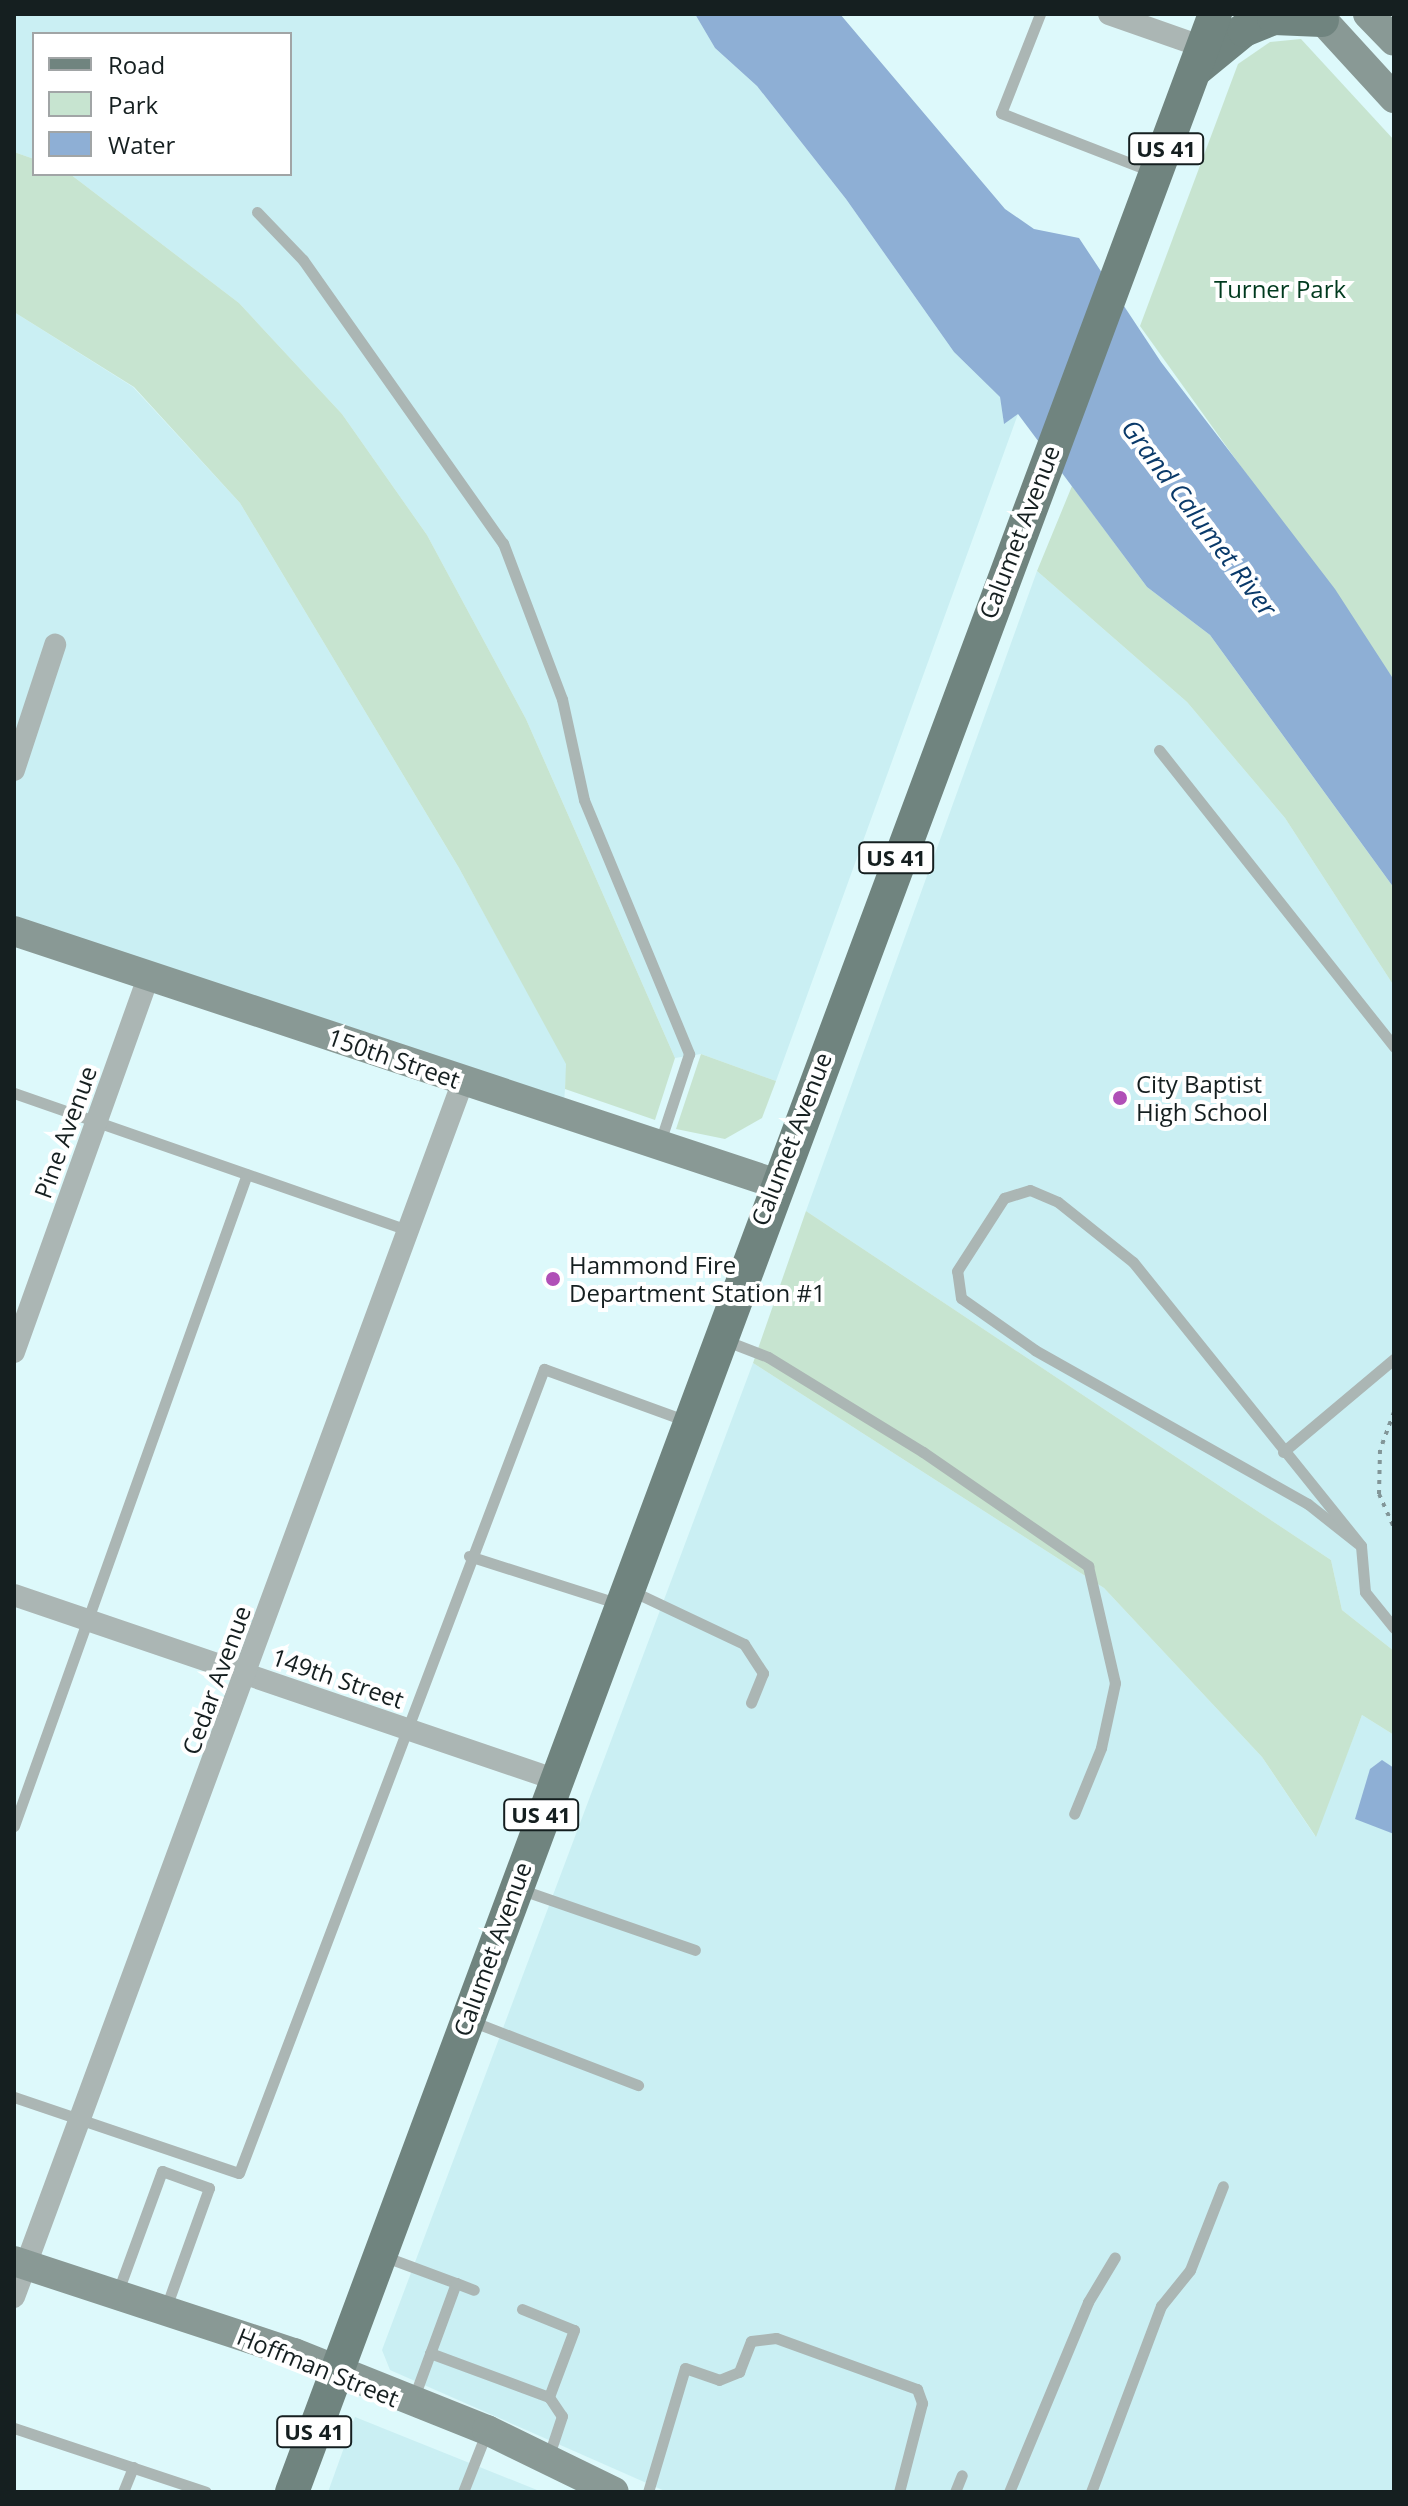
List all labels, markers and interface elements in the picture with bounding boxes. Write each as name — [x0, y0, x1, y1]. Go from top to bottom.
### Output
legend — [32, 32, 292, 176]
text: Road — [108, 48, 165, 81]
text: Park — [108, 88, 158, 121]
text: Water — [108, 128, 175, 161]
road number: US 41 — [1128, 131, 1204, 167]
park label: Turner Park — [1214, 275, 1346, 303]
water label: Grand Calumet River — [1115, 413, 1283, 623]
street label: Calumet Avenue — [973, 441, 1065, 623]
road number: US 41 — [858, 840, 934, 876]
street label: 150th Street — [324, 1022, 464, 1094]
street label: Calumet Avenue — [745, 1048, 837, 1230]
street label: Pine Avenue — [28, 1062, 102, 1202]
place label: City Baptist High School — [1136, 1070, 1268, 1126]
marker: City Baptist High School — [1111, 1089, 1129, 1107]
place label: Hammond Fire Department Station #1 — [569, 1251, 826, 1307]
marker: Hammond Fire Department Station #1 — [544, 1270, 562, 1288]
street label: Cedar Avenue — [176, 1602, 256, 1758]
street label: 149th Street — [268, 1642, 408, 1714]
road number: US 41 — [503, 1797, 579, 1833]
street label: Calumet Avenue — [447, 1858, 537, 2040]
street label: Hoffman Street — [233, 2321, 403, 2413]
road number: US 41 — [276, 2414, 352, 2450]

